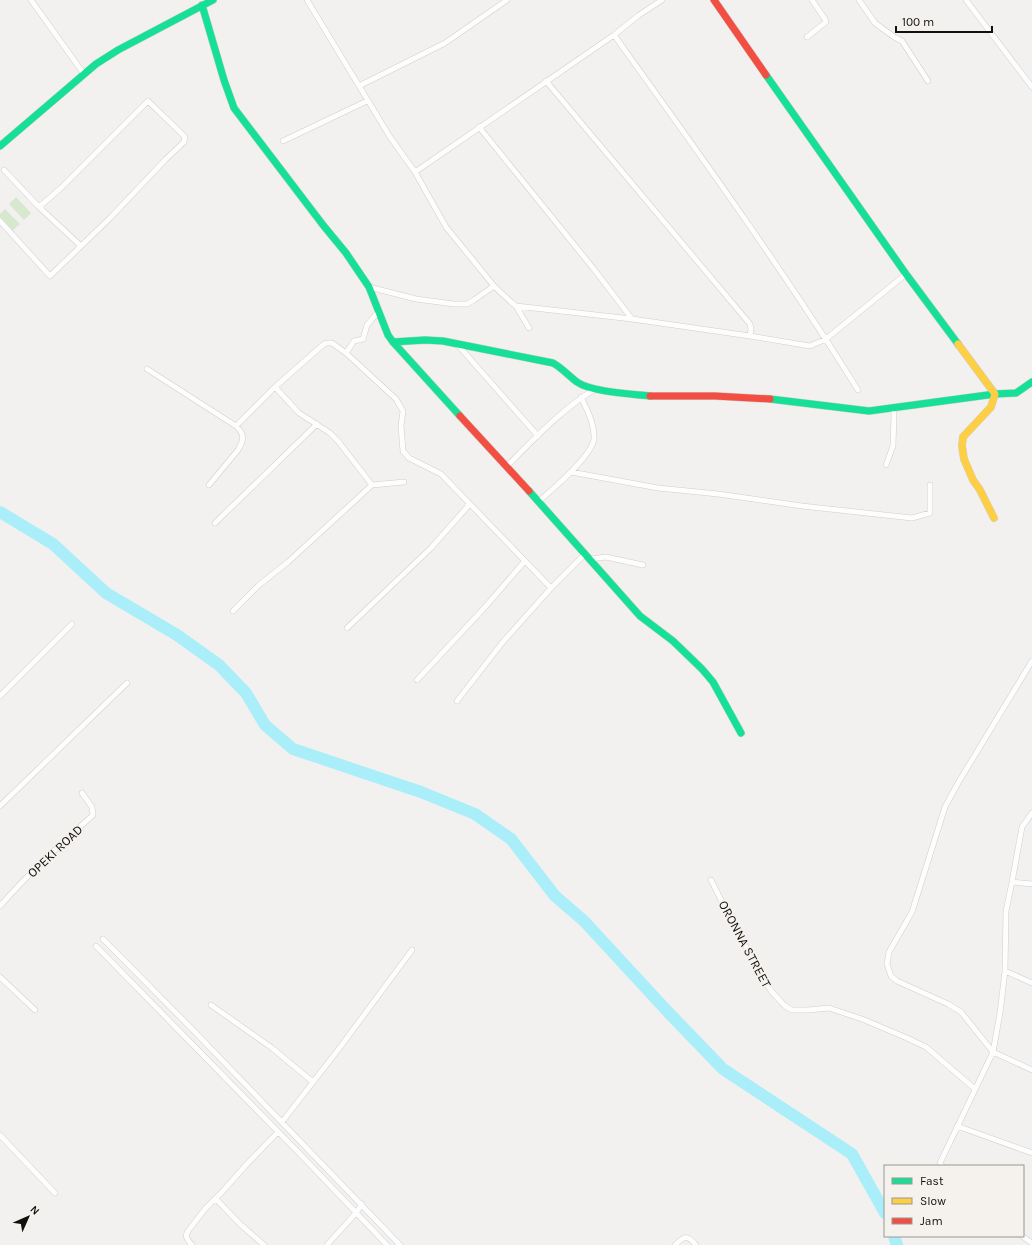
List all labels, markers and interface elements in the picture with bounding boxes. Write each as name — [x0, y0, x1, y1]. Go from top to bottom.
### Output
scale bar — [896, 8, 992, 34]
text: 100 m — [902, 15, 934, 29]
street label: OPEKI ROAD — [24, 822, 86, 880]
street label: ORONNA STREET — [716, 898, 775, 991]
legend — [884, 1165, 1024, 1237]
text: Fast — [920, 1174, 944, 1188]
text: Slow — [920, 1194, 946, 1208]
north arrow — [8, 1197, 48, 1237]
text: N — [27, 1203, 42, 1218]
text: Jam — [920, 1214, 943, 1228]

